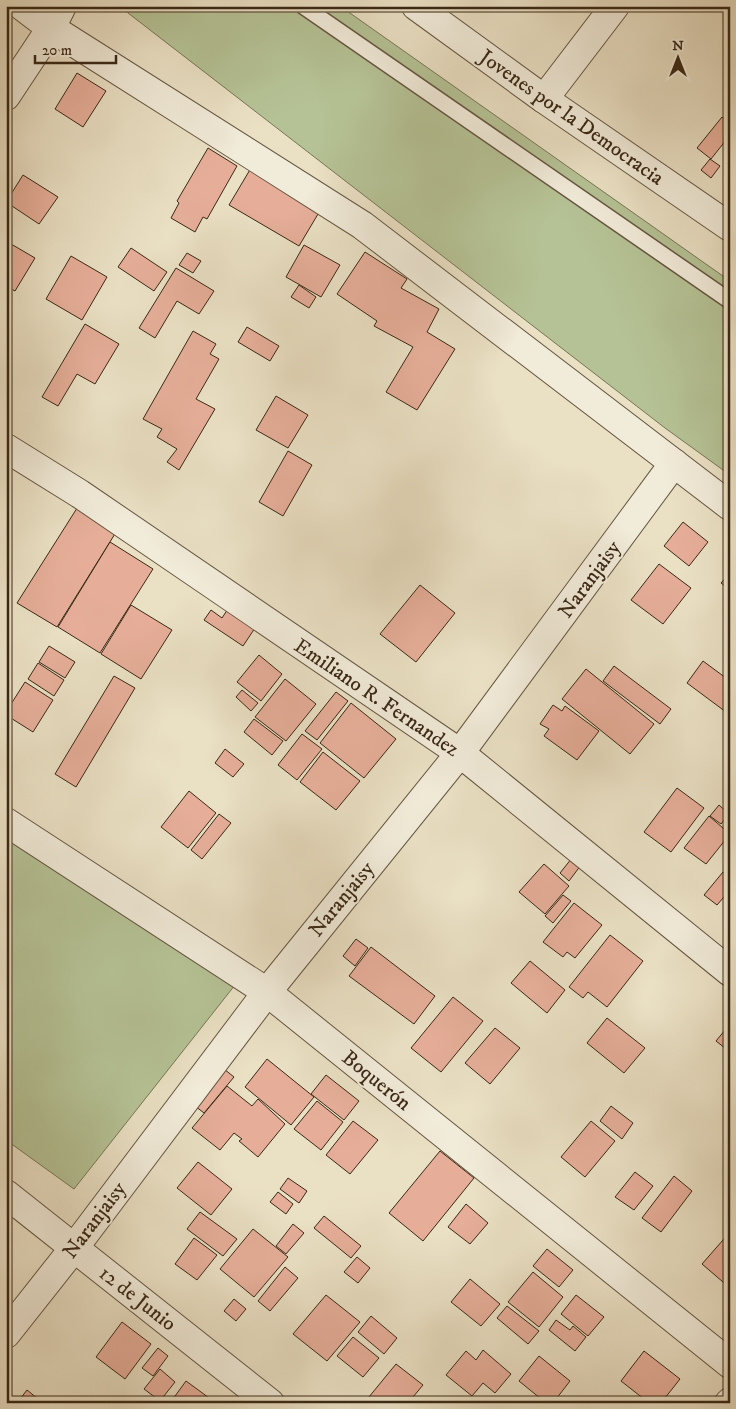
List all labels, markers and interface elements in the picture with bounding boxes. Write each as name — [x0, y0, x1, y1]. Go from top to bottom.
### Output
scale bar — [35, 32, 116, 64]
north arrow — [654, 32, 704, 82]
text: N — [672, 37, 684, 55]
text: 20 m — [42, 41, 72, 60]
street label: Jovenes por la Democracia — [473, 43, 669, 191]
street label: Naranjaisy — [553, 535, 627, 624]
street label: Emiliano R. Fernandez — [289, 633, 464, 763]
street label: Naranjaisy — [303, 856, 381, 943]
street label: Boquerón — [336, 1045, 416, 1117]
street label: Naranjaisy — [57, 1176, 133, 1264]
street label: 12 de Junio — [94, 1261, 181, 1337]

